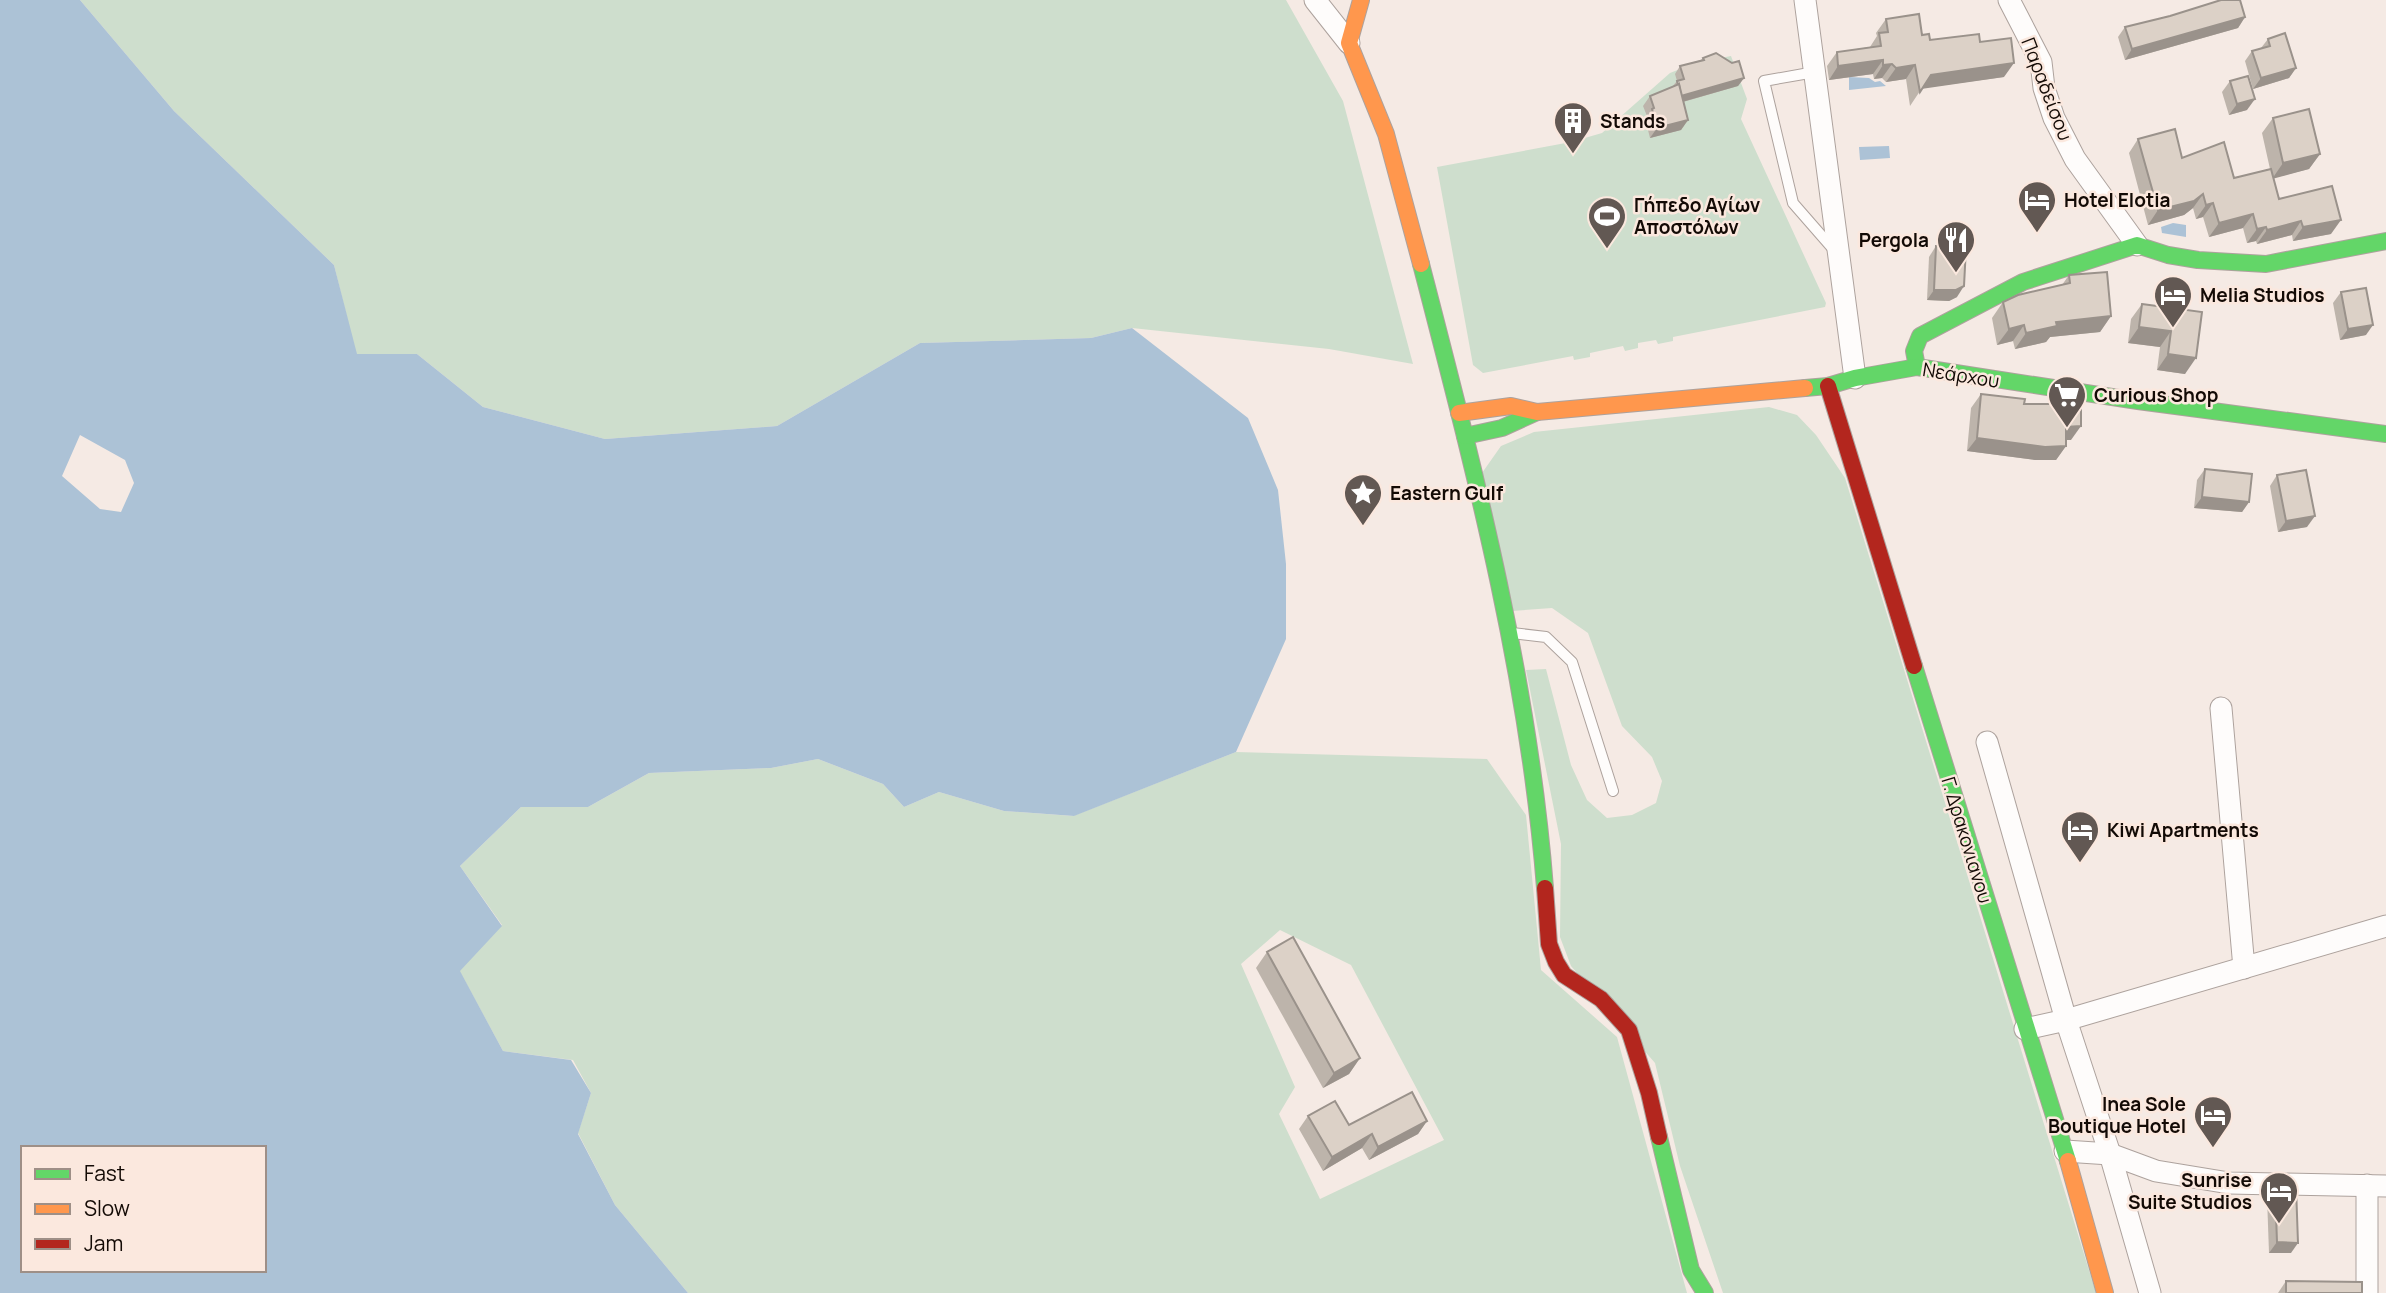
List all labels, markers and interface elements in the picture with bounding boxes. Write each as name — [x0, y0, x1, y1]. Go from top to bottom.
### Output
street label: Παραδείσου — [2015, 34, 2079, 144]
building icon: Stands — [1552, 100, 1594, 155]
place label: Stands — [1600, 108, 1665, 134]
hotel icon: Hotel Elotia — [2016, 179, 2058, 234]
place label: Hotel Elotia — [2064, 187, 2170, 213]
place label: Γήπεδο Αγίων Αποστόλων — [1634, 192, 1761, 240]
sports icon: Γήπεδο Αγίων Αποστόλων — [1586, 195, 1628, 250]
restaurant icon: Pergola — [1935, 219, 1977, 274]
place label: Pergola — [1859, 227, 1929, 253]
hotel icon: Melia Studios — [2152, 274, 2194, 329]
place label: Melia Studios — [2200, 282, 2325, 308]
street label: Νεάρχου — [1921, 356, 2001, 394]
supermarket icon: Curious Shop — [2046, 374, 2088, 429]
place label: Curious Shop — [2094, 382, 2218, 408]
place icon: Eastern Gulf — [1342, 472, 1384, 527]
place label: Eastern Gulf — [1390, 480, 1503, 506]
street label: Γ. Δρακονιανου — [1935, 774, 1999, 906]
hotel icon: Kiwi Apartments — [2059, 809, 2101, 864]
place label: Kiwi Apartments — [2107, 817, 2259, 843]
place label: Inea Sole Boutique Hotel — [2048, 1091, 2186, 1139]
hotel icon: Inea Sole Boutique Hotel — [2192, 1094, 2234, 1149]
legend — [21, 1146, 266, 1272]
text: Fast — [84, 1159, 125, 1187]
place label: Sunrise Suite Studios — [2128, 1167, 2252, 1215]
hotel icon: Sunrise Suite Studios — [2258, 1170, 2300, 1225]
text: Slow — [84, 1194, 130, 1222]
text: Jam — [84, 1229, 123, 1257]

